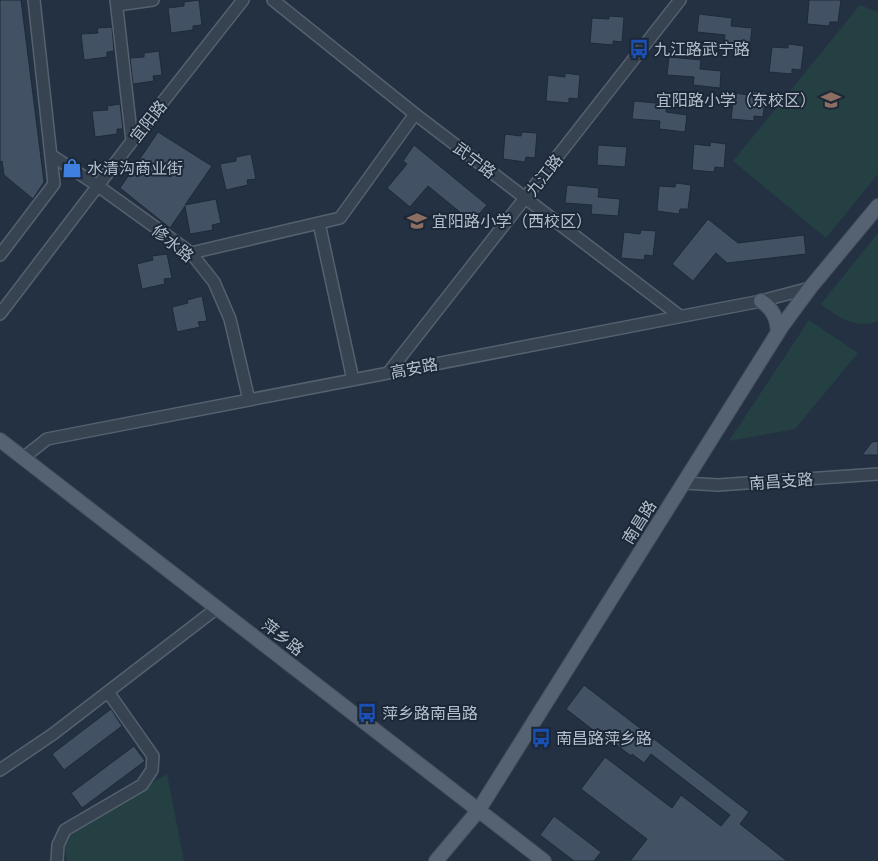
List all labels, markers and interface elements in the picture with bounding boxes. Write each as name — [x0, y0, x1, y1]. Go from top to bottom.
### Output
bus stop icon: 九江路武宁路 — [628, 38, 650, 60]
place label: 九江路武宁路 — [654, 39, 750, 60]
school or university icon: 宜阳路小学（东校区） — [820, 89, 842, 111]
place label: 宜阳路小学（东校区） — [656, 90, 816, 111]
street label: 宜阳路 — [125, 96, 171, 147]
street label: 武宁路 — [449, 138, 500, 183]
street label: 九江路 — [521, 150, 567, 201]
shop icon: 水清沟商业街 — [61, 157, 83, 179]
place label: 水清沟商业街 — [87, 158, 183, 179]
school or university icon: 宜阳路小学（西校区） — [406, 210, 428, 232]
place label: 宜阳路小学（西校区） — [432, 211, 592, 232]
street label: 修水路 — [147, 220, 198, 267]
street label: 高安路 — [389, 354, 440, 383]
street label: 南昌支路 — [748, 469, 814, 494]
street label: 南昌路 — [618, 496, 661, 548]
street label: 萍乡路 — [257, 614, 308, 660]
bus stop icon: 萍乡路南昌路 — [356, 702, 378, 724]
place label: 萍乡路南昌路 — [382, 703, 478, 724]
bus stop icon: 南昌路萍乡路 — [530, 727, 552, 749]
place label: 南昌路萍乡路 — [556, 728, 652, 749]

